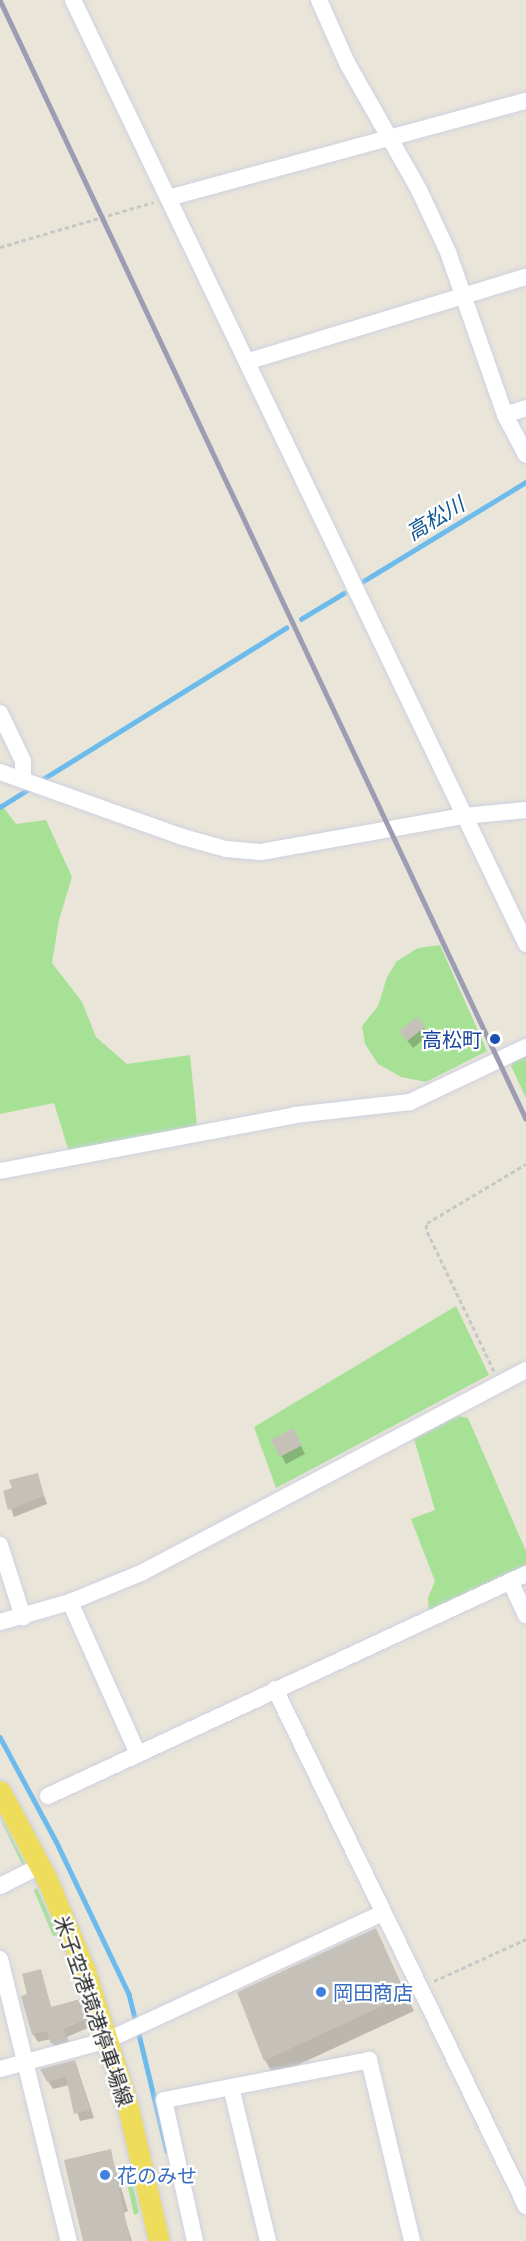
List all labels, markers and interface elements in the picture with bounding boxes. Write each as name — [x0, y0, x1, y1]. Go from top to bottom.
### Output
water label: 高松川 — [402, 491, 468, 545]
place label: 高松町 — [422, 1027, 482, 1051]
marker: 高松町 — [486, 1030, 504, 1048]
street label: 米子空港境港停車場線 — [50, 1913, 138, 2109]
place label: 岡田商店 — [333, 1980, 413, 2004]
marker: 岡田商店 — [314, 1985, 328, 1999]
place label: 花のみせ — [117, 2163, 197, 2187]
marker: 花のみせ — [98, 2168, 112, 2182]

